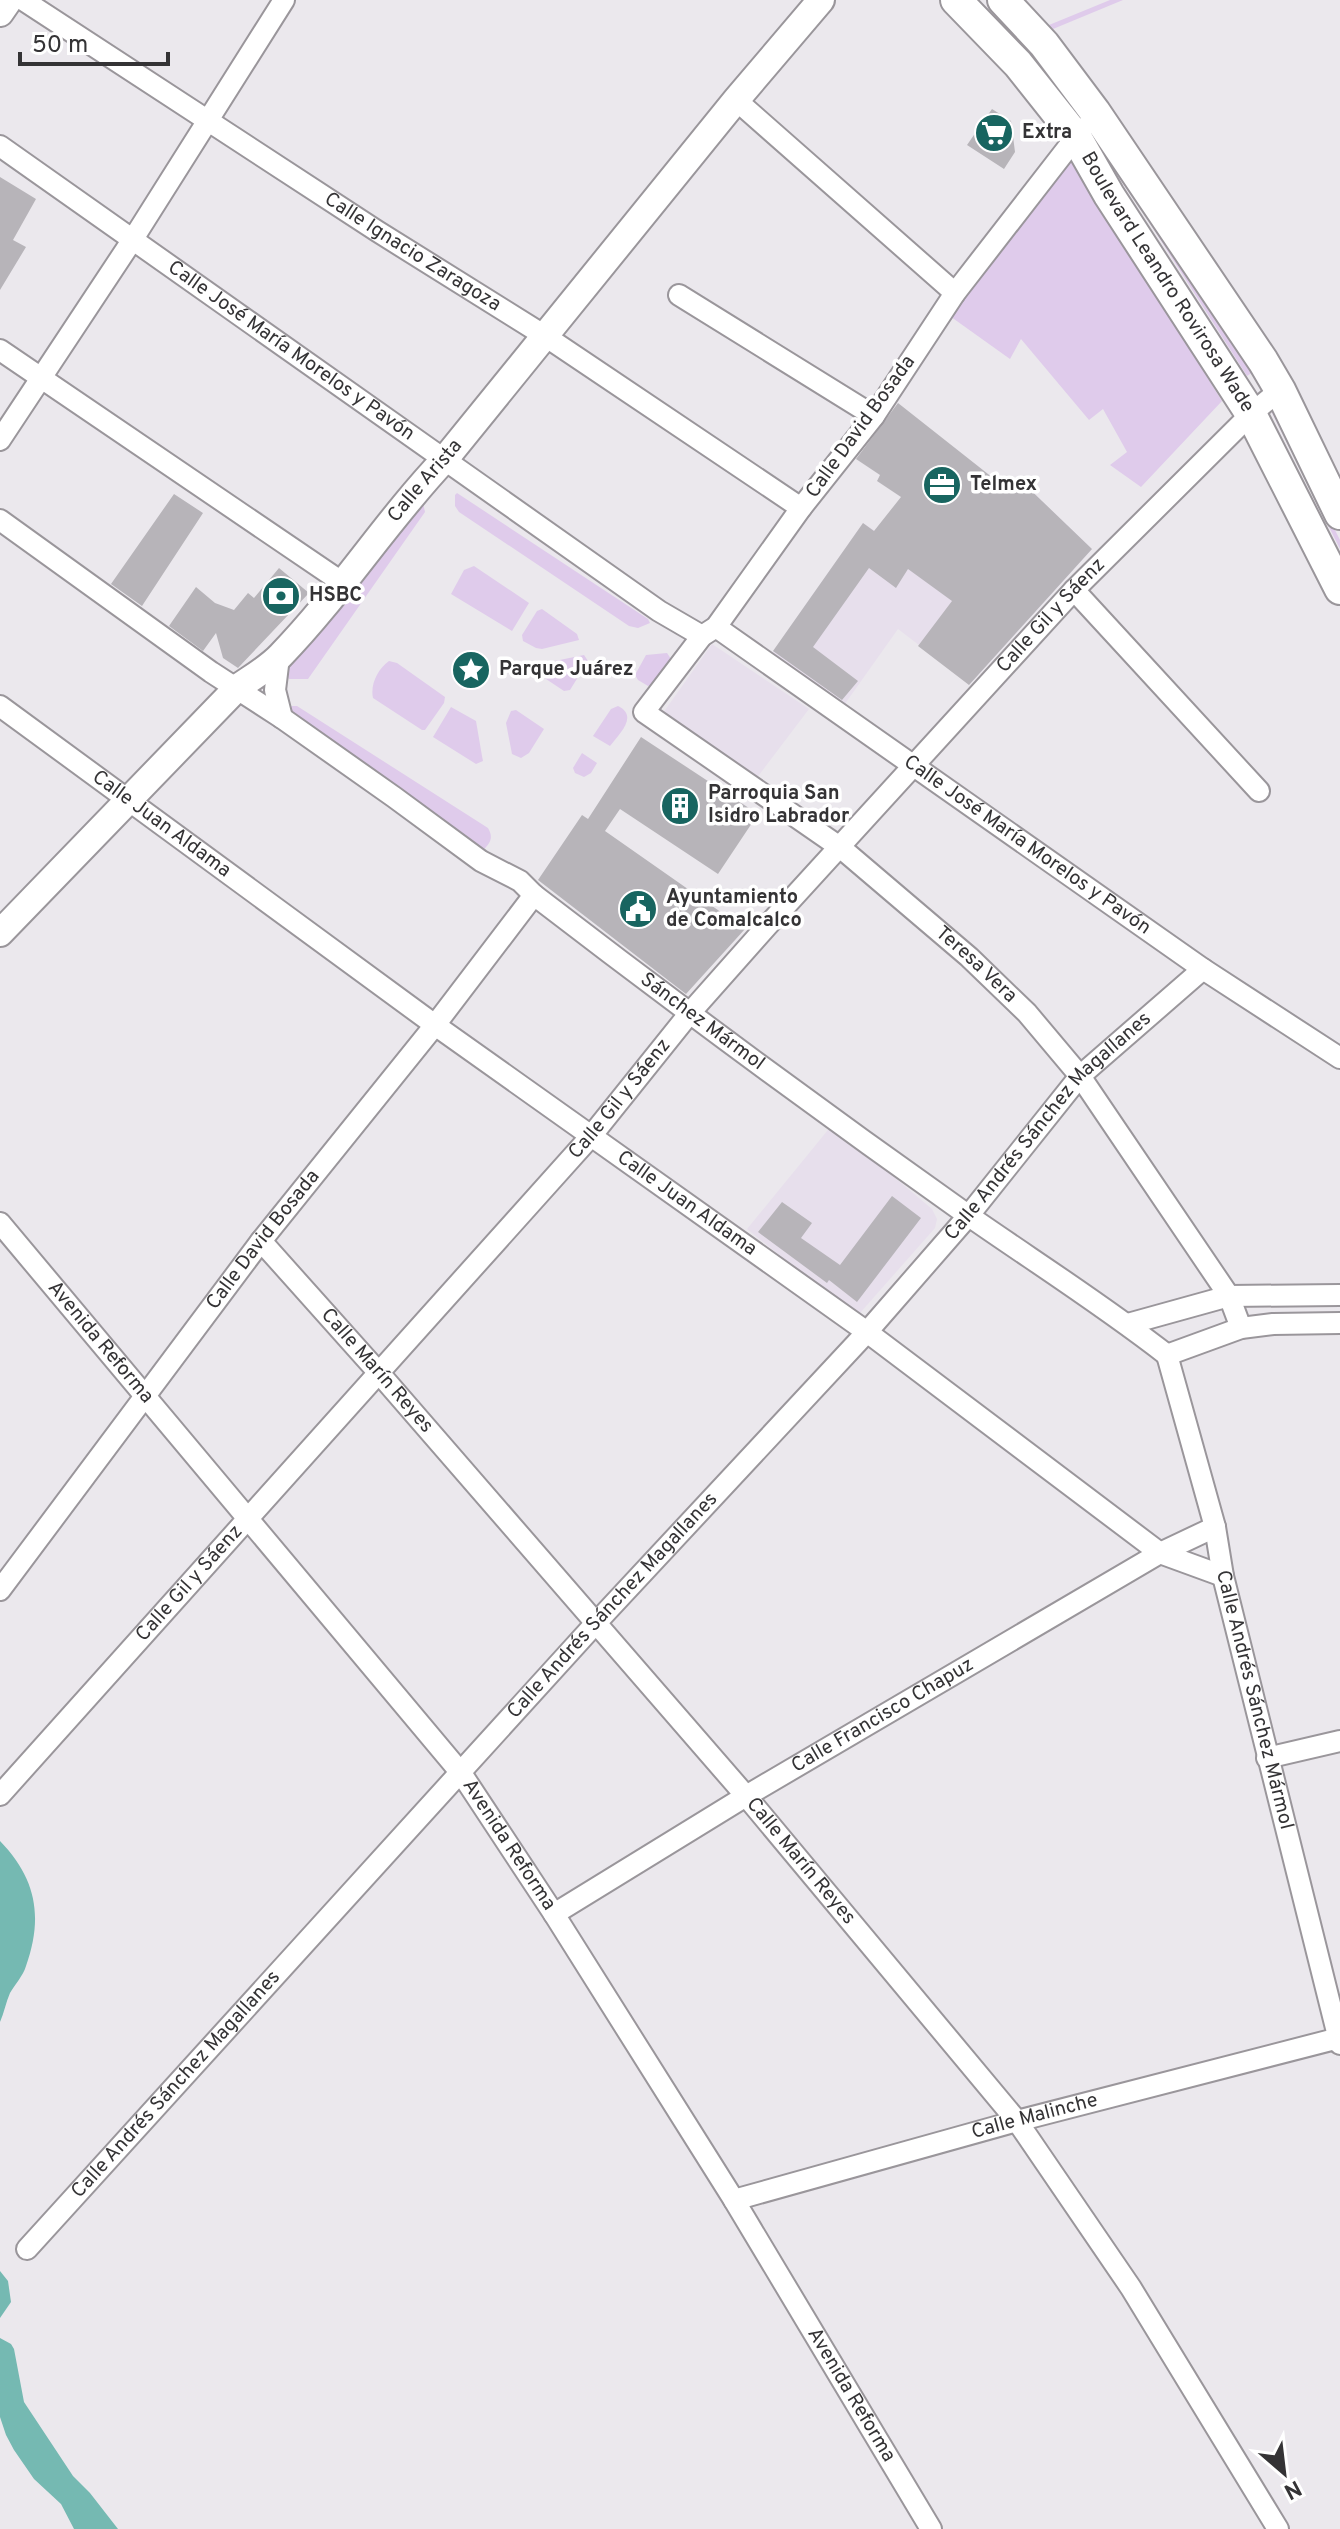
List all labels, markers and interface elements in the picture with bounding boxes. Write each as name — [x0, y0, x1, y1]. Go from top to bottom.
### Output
scale bar — [20, 16, 168, 66]
text: 50 m — [32, 31, 88, 61]
supermarket icon: Extra — [973, 112, 1015, 154]
place label: Extra — [1022, 120, 1072, 146]
street label: Boulevard Leandro Rovirosa Wade — [1074, 147, 1260, 418]
street label: Calle Ignacio Zaragoza — [319, 187, 506, 318]
street label: Calle José María Morelos y Pavón — [162, 255, 419, 447]
street label: Calle David Bosada — [800, 350, 922, 504]
street label: Calle Arista — [382, 434, 469, 528]
office icon: Telmex — [921, 464, 963, 506]
place label: Telmex — [970, 472, 1037, 498]
street label: Calle Gil y Sáenz — [991, 553, 1111, 679]
bank icon: HSBC — [260, 575, 302, 617]
place label: HSBC — [309, 583, 362, 609]
place icon: Parque Juárez — [450, 649, 492, 691]
place label: Parque Juárez — [499, 657, 634, 683]
street label: Calle José María Morelos y Pavón — [898, 750, 1156, 941]
street label: Calle Juan Aldama — [87, 765, 236, 884]
place label: Parroquia San Isidro Labrador — [708, 781, 850, 830]
building icon: Parroquia San Isidro Labrador — [659, 785, 701, 827]
place label: Ayuntamiento de Comalcalco — [666, 885, 802, 934]
public building icon: Ayuntamiento de Comalcalco — [617, 888, 659, 930]
street label: Teresa Vera — [930, 921, 1022, 1009]
street label: Sánchez Mármol — [635, 967, 770, 1077]
street label: Calle Andrés Sánchez Magallanes — [939, 1007, 1157, 1246]
street label: Calle Gil y Sáenz — [563, 1034, 677, 1165]
street label: Calle Juan Aldama — [611, 1145, 762, 1262]
street label: Calle David Bosada — [201, 1165, 326, 1315]
street label: Avenida Reforma — [41, 1276, 159, 1409]
street label: Calle Marín Reyes — [315, 1303, 439, 1439]
street label: Calle Andrés Sánchez Magallanes — [502, 1487, 724, 1725]
street label: Calle Gil y Sáenz — [130, 1520, 249, 1648]
street label: Calle Andrés Sánchez Mármol — [1209, 1568, 1299, 1832]
street label: Calle Francisco Chapuz — [787, 1652, 979, 1779]
street label: Avenida Reforma — [456, 1774, 561, 1916]
street label: Calle Marín Reyes — [740, 1792, 861, 1930]
street label: Calle Andrés Sánchez Magallanes — [66, 1965, 287, 2204]
street label: Calle Malinche — [969, 2088, 1101, 2146]
street label: Avenida Reforma — [801, 2323, 901, 2467]
north arrow — [1244, 2433, 1324, 2513]
text: N — [1279, 2473, 1306, 2504]

